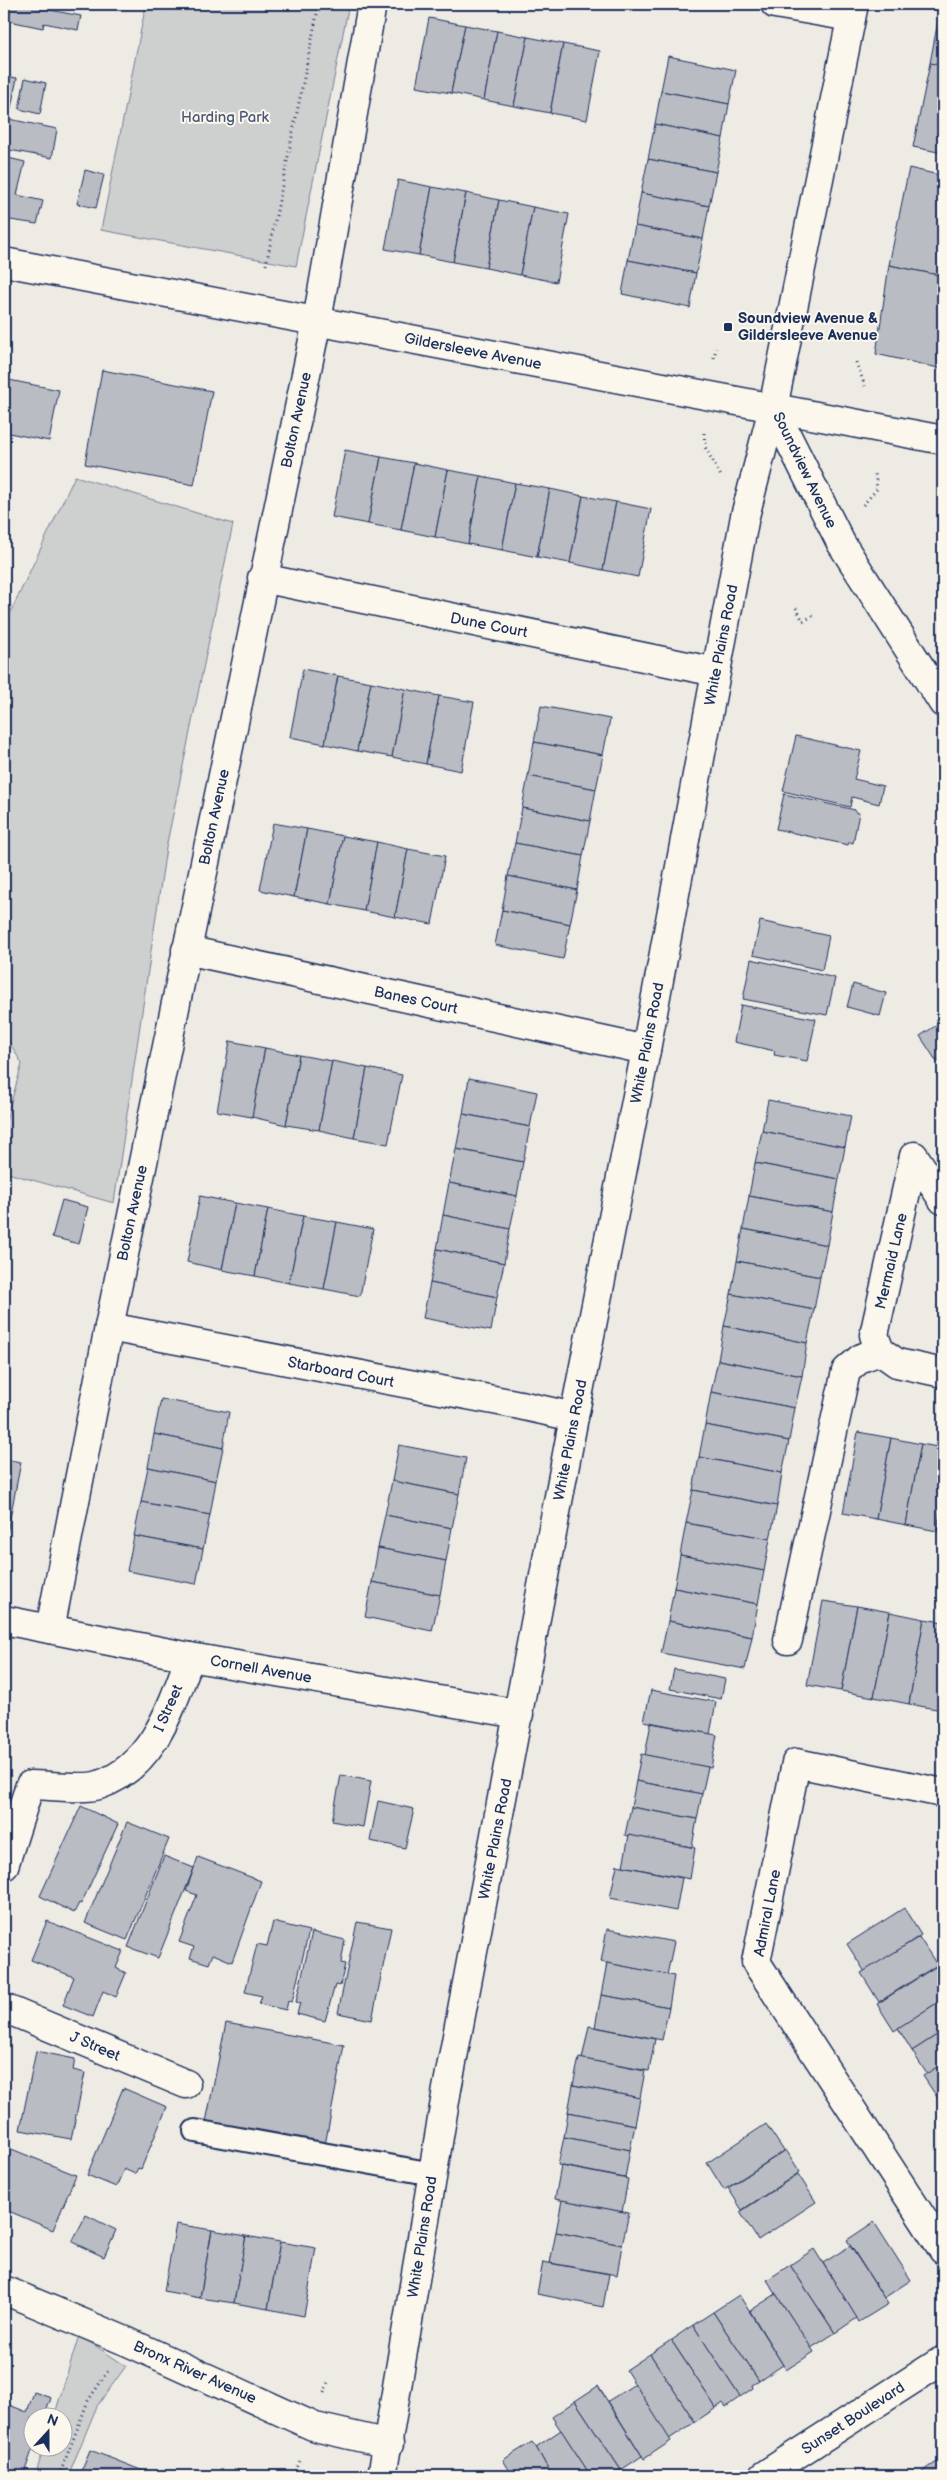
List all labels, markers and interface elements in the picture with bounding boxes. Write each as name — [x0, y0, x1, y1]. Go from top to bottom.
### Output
park label: Harding Park — [181, 108, 270, 127]
place label: Soundview Avenue & Gildersleeve Avenue — [738, 309, 878, 345]
marker: Soundview Avenue & Gildersleeve Avenue — [722, 321, 734, 333]
street label: Gildersleeve Avenue — [403, 329, 543, 374]
street label: Bolton Avenue — [277, 370, 316, 470]
street label: Soundview Avenue — [768, 409, 841, 532]
street label: White Plains Road — [700, 583, 743, 707]
street label: Dune Court — [449, 609, 530, 642]
street label: Bolton Avenue — [195, 767, 234, 867]
street label: White Plains Road — [626, 981, 669, 1105]
street label: Banes Court — [372, 982, 460, 1019]
street label: Bolton Avenue — [113, 1163, 152, 1263]
street label: Mermaid Lane — [871, 1211, 912, 1311]
street label: Starboard Court — [286, 1353, 396, 1392]
street label: White Plains Road — [549, 1378, 592, 1502]
street label: Cornell Avenue — [209, 1651, 313, 1688]
street label: I Street — [150, 1681, 187, 1735]
street label: White Plains Road — [474, 1777, 517, 1901]
street label: Admiral Lane — [750, 1868, 785, 1958]
street label: J Street — [67, 2027, 123, 2066]
street label: White Plains Road — [403, 2175, 441, 2299]
street label: Bronx River Avenue — [130, 2337, 259, 2408]
street label: Sunset Boulevard — [798, 2378, 908, 2459]
north arrow — [22, 2408, 72, 2458]
text: N — [45, 2411, 60, 2430]

